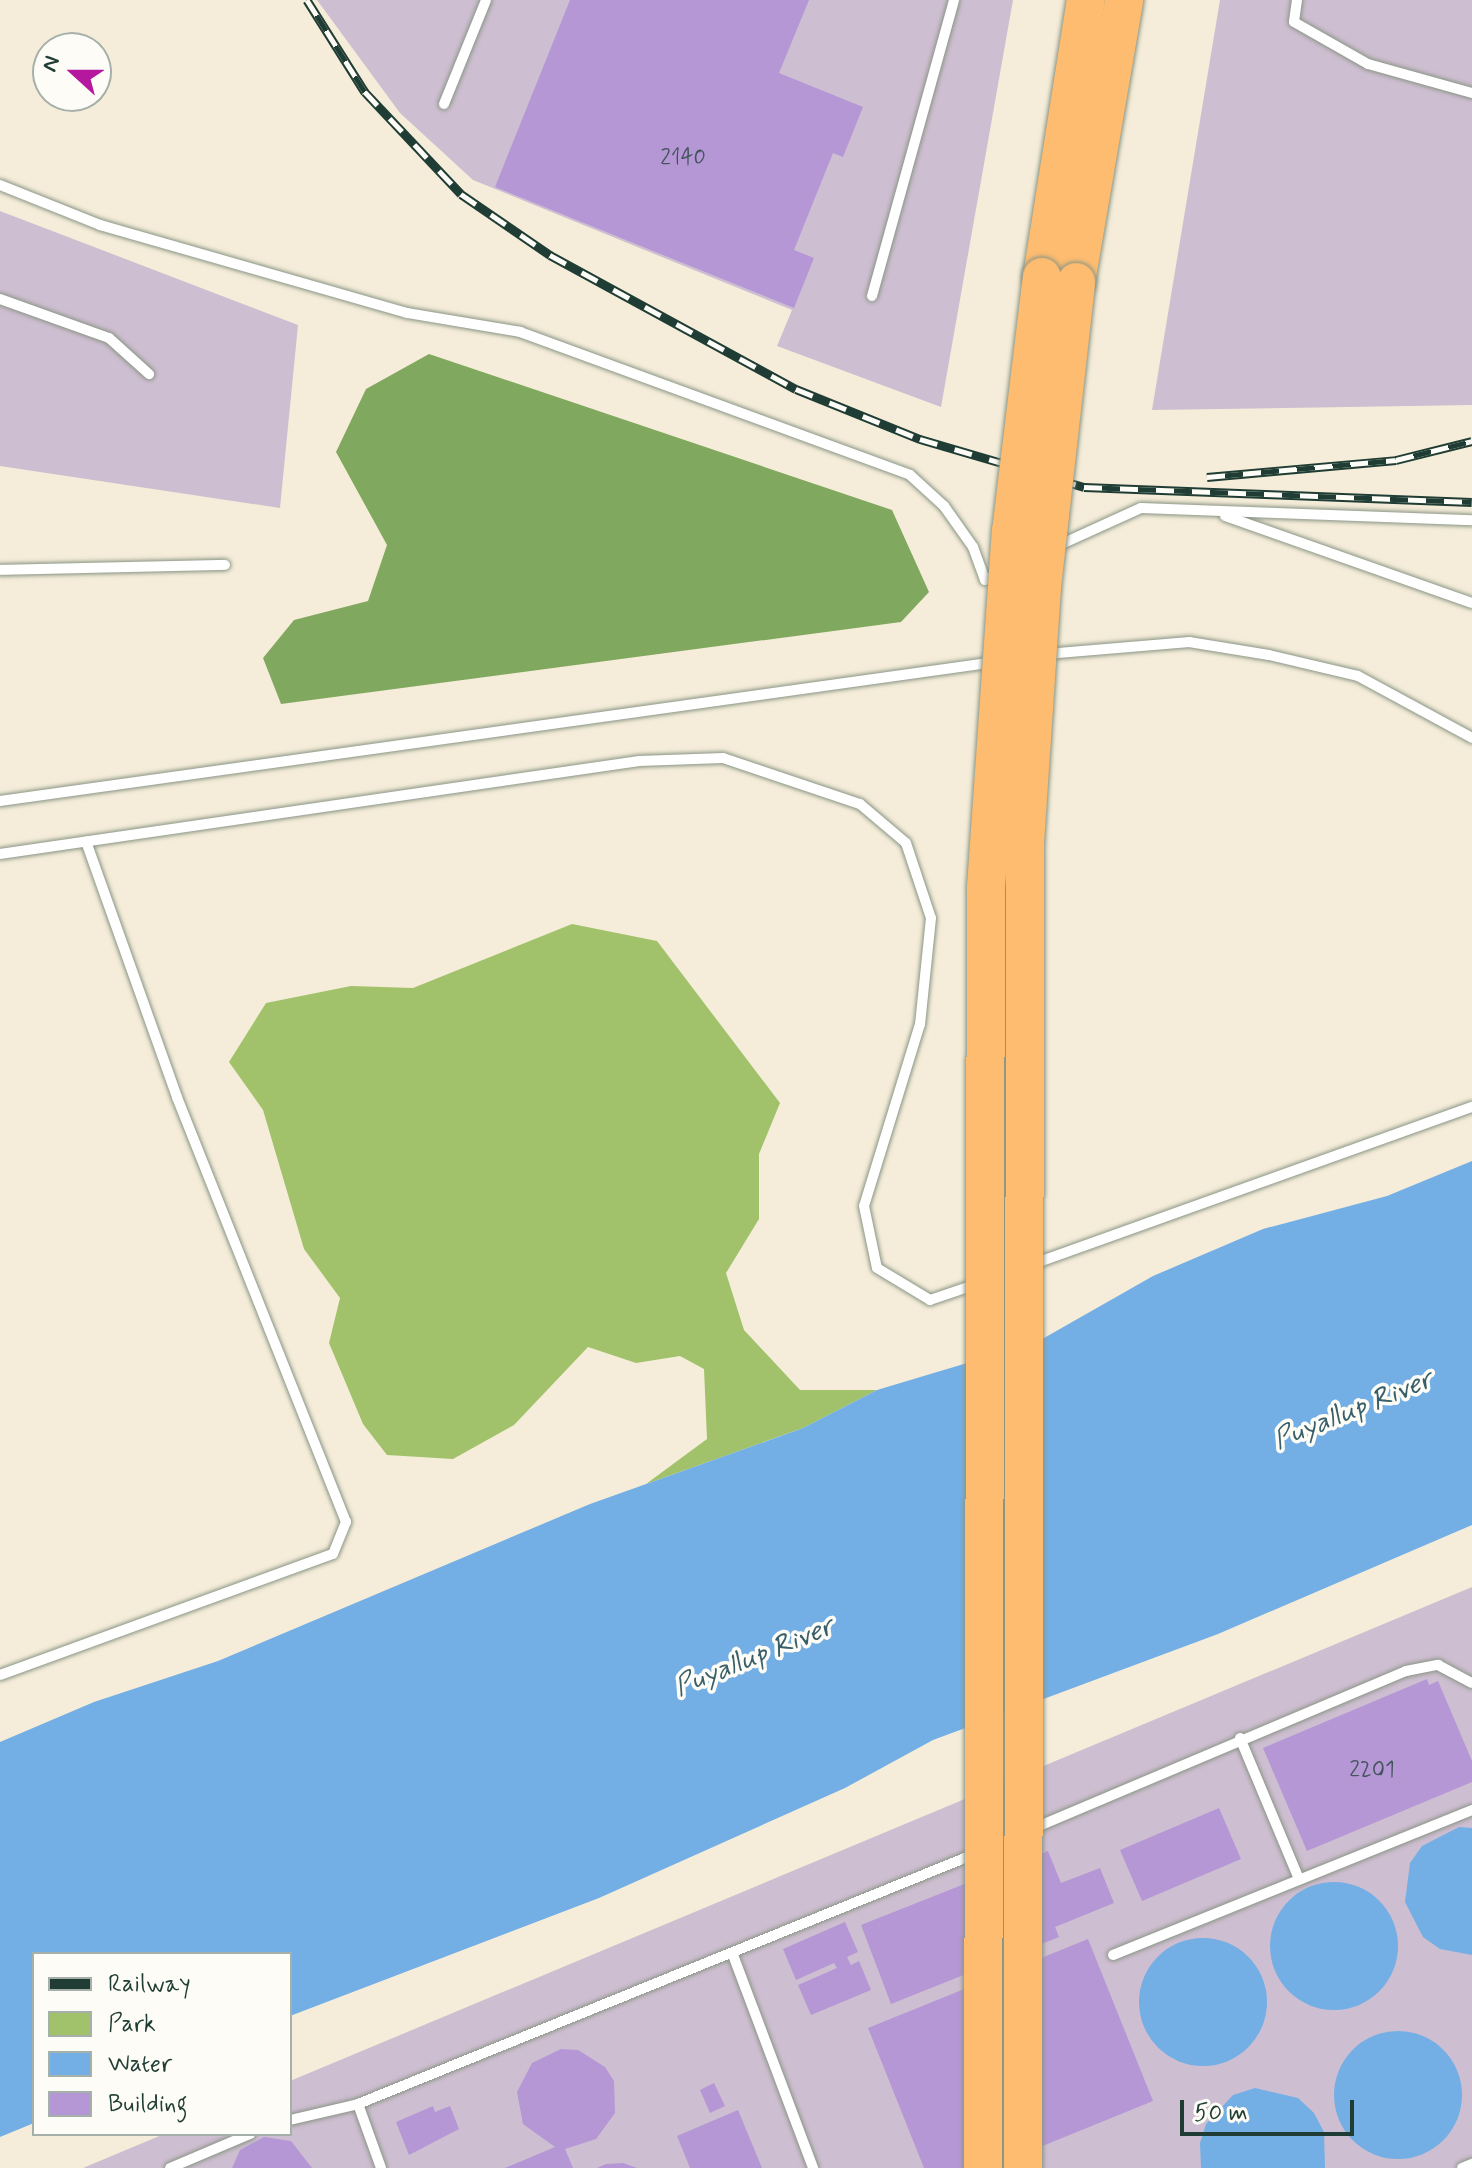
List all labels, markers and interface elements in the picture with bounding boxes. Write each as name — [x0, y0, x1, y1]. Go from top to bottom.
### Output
north arrow — [32, 32, 112, 112]
text: N — [36, 52, 67, 76]
house number: 2140 — [660, 146, 706, 172]
water label: Puyallup River — [1269, 1364, 1437, 1458]
water label: Puyallup River — [670, 1611, 838, 1705]
house number: 2201 — [1349, 1758, 1395, 1784]
legend — [32, 1952, 292, 2136]
text: Railway — [108, 1969, 191, 2000]
text: Park — [108, 2009, 156, 2040]
text: Water — [108, 2049, 172, 2080]
scale bar — [1184, 2084, 1358, 2134]
text: Building — [108, 2089, 188, 2120]
text: 50 m — [1194, 2098, 1248, 2129]

